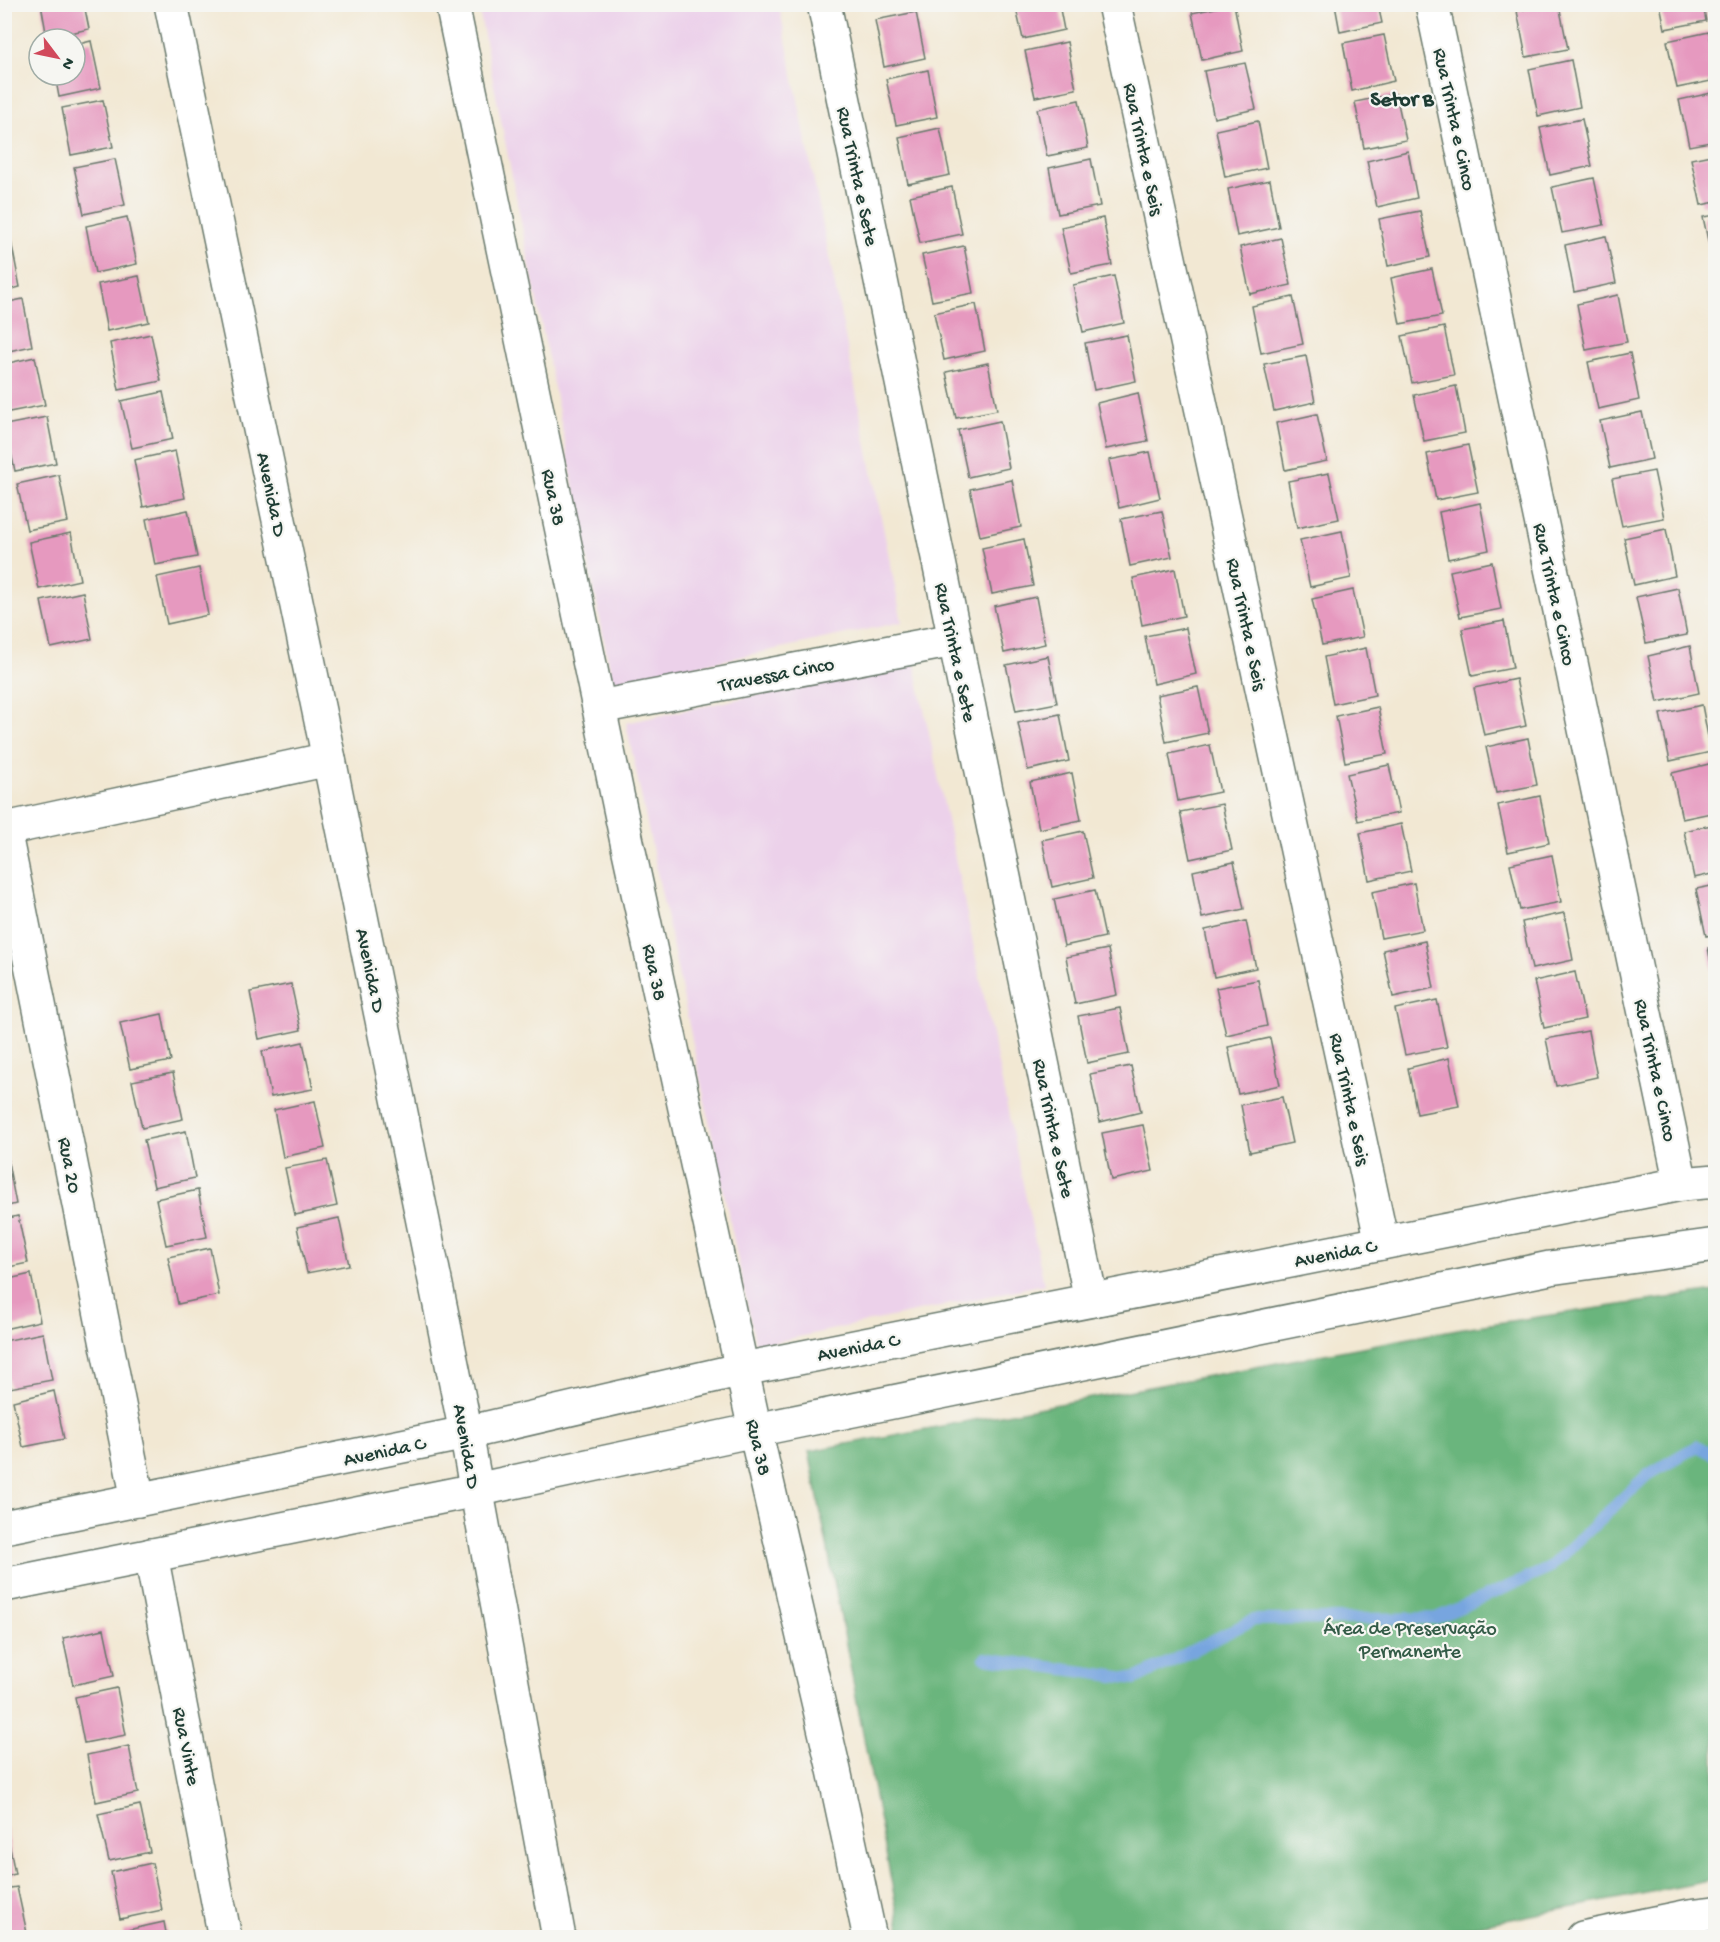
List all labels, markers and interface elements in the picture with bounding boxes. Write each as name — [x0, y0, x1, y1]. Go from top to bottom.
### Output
north arrow — [27, 27, 87, 87]
street label: Rua Trinta e Cinco — [1426, 46, 1479, 193]
text: N — [56, 54, 78, 73]
street label: Rua Trinta e Seis — [1116, 81, 1167, 219]
district label: Setor B — [1370, 89, 1435, 114]
street label: Rua Trinta e Sete — [830, 105, 882, 249]
street label: Avenida D — [249, 451, 290, 540]
street label: Rua 38 — [534, 467, 569, 528]
street label: Rua Trinta e Cinco — [1526, 521, 1579, 668]
street label: Rua Trinta e Seis — [1219, 556, 1270, 694]
street label: Rua Trinta e Sete — [928, 581, 980, 725]
street label: Travessa Cinco — [716, 654, 837, 699]
street label: Avenida D — [348, 927, 389, 1016]
street label: Rua 38 — [635, 942, 670, 1003]
street label: Rua Trinta e Cinco — [1627, 997, 1680, 1144]
street label: Rua Trinta e Seis — [1322, 1031, 1373, 1169]
street label: Rua Trinta e Sete — [1026, 1057, 1078, 1201]
street label: Rua 20 — [51, 1136, 84, 1196]
street label: Avenida C — [1293, 1236, 1380, 1275]
street label: Avenida C — [816, 1330, 903, 1369]
street label: Avenida D — [446, 1403, 483, 1492]
street label: Rua 38 — [739, 1417, 774, 1478]
street label: Avenida C — [342, 1433, 429, 1473]
park label: Área de Preservação Permanente — [1323, 1617, 1497, 1665]
street label: Rua Vinte — [166, 1706, 204, 1788]

